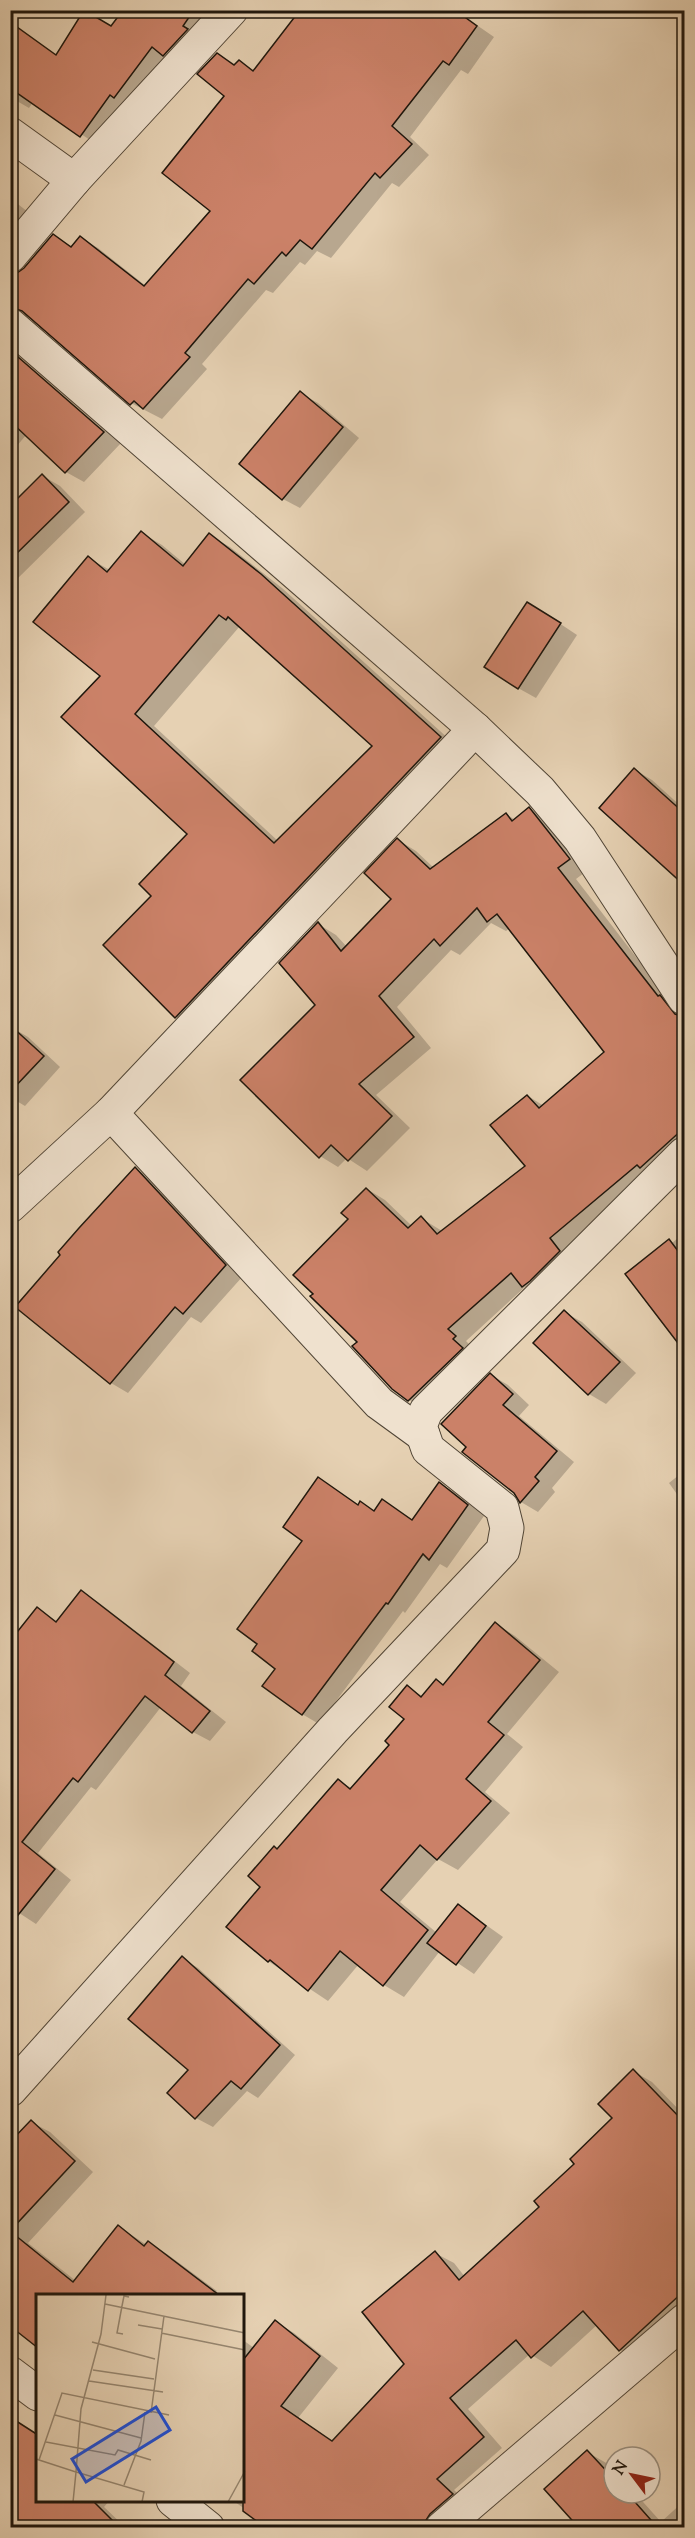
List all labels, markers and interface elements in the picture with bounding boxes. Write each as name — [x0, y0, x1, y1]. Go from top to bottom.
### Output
inset map — [36, 2294, 244, 2502]
north arrow — [602, 2445, 662, 2505]
text: N — [608, 2457, 635, 2480]

